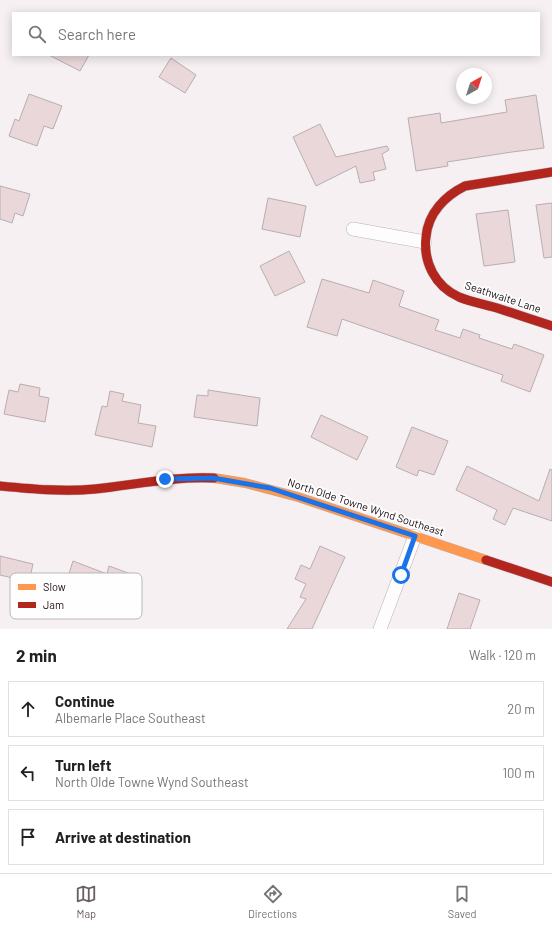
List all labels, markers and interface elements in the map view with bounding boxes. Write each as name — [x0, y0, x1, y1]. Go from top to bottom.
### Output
search box — [12, 12, 540, 56]
icon: search — [26, 23, 48, 45]
text: Search here — [58, 25, 136, 43]
north arrow — [456, 68, 492, 104]
street label: Seathwaite Lane — [463, 278, 543, 315]
route end — [156, 470, 174, 488]
street label: North Olde Towne Wynd Southeast — [286, 475, 446, 538]
route start — [392, 566, 410, 584]
legend — [10, 573, 142, 619]
text: Slow — [43, 580, 66, 593]
text: Jam — [43, 598, 64, 611]
text: 2 min — [16, 645, 57, 665]
text: Walk · 120 m — [469, 647, 536, 663]
text: Continue — [55, 692, 115, 710]
icon: ahead — [17, 698, 39, 720]
text: 20 m — [507, 701, 535, 717]
text: Albemarle Place Southeast — [55, 710, 206, 726]
text: Turn left — [55, 756, 111, 774]
icon: left — [17, 762, 39, 784]
text: 100 m — [502, 765, 535, 781]
text: North Olde Towne Wynd Southeast — [55, 774, 249, 790]
icon: arrive — [17, 826, 39, 848]
text: Arrive at destination — [55, 828, 191, 846]
tab: Map — [75, 883, 97, 920]
tab: Directions — [248, 883, 297, 920]
tab: Saved — [448, 883, 477, 920]

